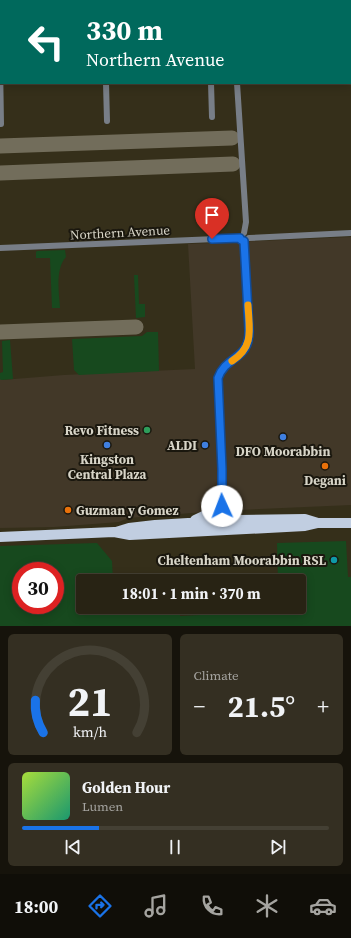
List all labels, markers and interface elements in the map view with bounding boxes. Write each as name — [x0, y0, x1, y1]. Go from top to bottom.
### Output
text: 330 m — [86, 11, 163, 49]
icon: left — [20, 16, 72, 68]
text: Northern Avenue — [86, 47, 225, 72]
pin — [195, 198, 229, 239]
icon: arrive — [201, 204, 223, 226]
street label: Northern Avenue — [70, 221, 171, 244]
place label: Revo Fitness — [64, 422, 139, 439]
marker: Revo Fitness — [142, 425, 152, 435]
marker: DFO Moorabbin — [278, 432, 288, 442]
place label: ALDI — [167, 437, 197, 454]
marker: Kingston Central Plaza — [102, 440, 112, 450]
marker: ALDI — [200, 440, 210, 450]
place label: DFO Moorabbin — [236, 443, 330, 460]
place label: Kingston Central Plaza — [68, 451, 146, 483]
marker: Degani — [320, 461, 330, 471]
place label: Degani — [304, 472, 346, 489]
position arrow — [201, 485, 243, 527]
place label: Guzman y Gomez — [76, 502, 178, 519]
marker: Guzman y Gomez — [63, 505, 73, 515]
place label: Cheltenham Moorabbin RSL — [158, 552, 326, 569]
marker: Cheltenham Moorabbin RSL — [329, 555, 339, 565]
speed limit sign: 30 — [12, 562, 64, 614]
text: 18:01 · 1 min · 370 m — [122, 583, 261, 604]
text: Climate — [194, 667, 239, 684]
text: 21 — [67, 672, 112, 729]
text: 21.5° — [227, 686, 295, 727]
text: − — [194, 691, 205, 721]
text: + — [317, 691, 329, 721]
text: km/h — [73, 721, 107, 741]
text: Golden Hour — [82, 777, 170, 798]
text: Lumen — [82, 798, 123, 815]
icon: previous — [62, 836, 84, 858]
icon: pause — [164, 836, 186, 858]
icon: next — [267, 836, 289, 858]
icon: directions — [86, 892, 114, 920]
icon: music — [142, 892, 170, 920]
icon: phone — [198, 892, 226, 920]
icon: climate — [253, 892, 281, 920]
icon: car — [309, 892, 337, 920]
text: 18:00 — [14, 894, 58, 919]

